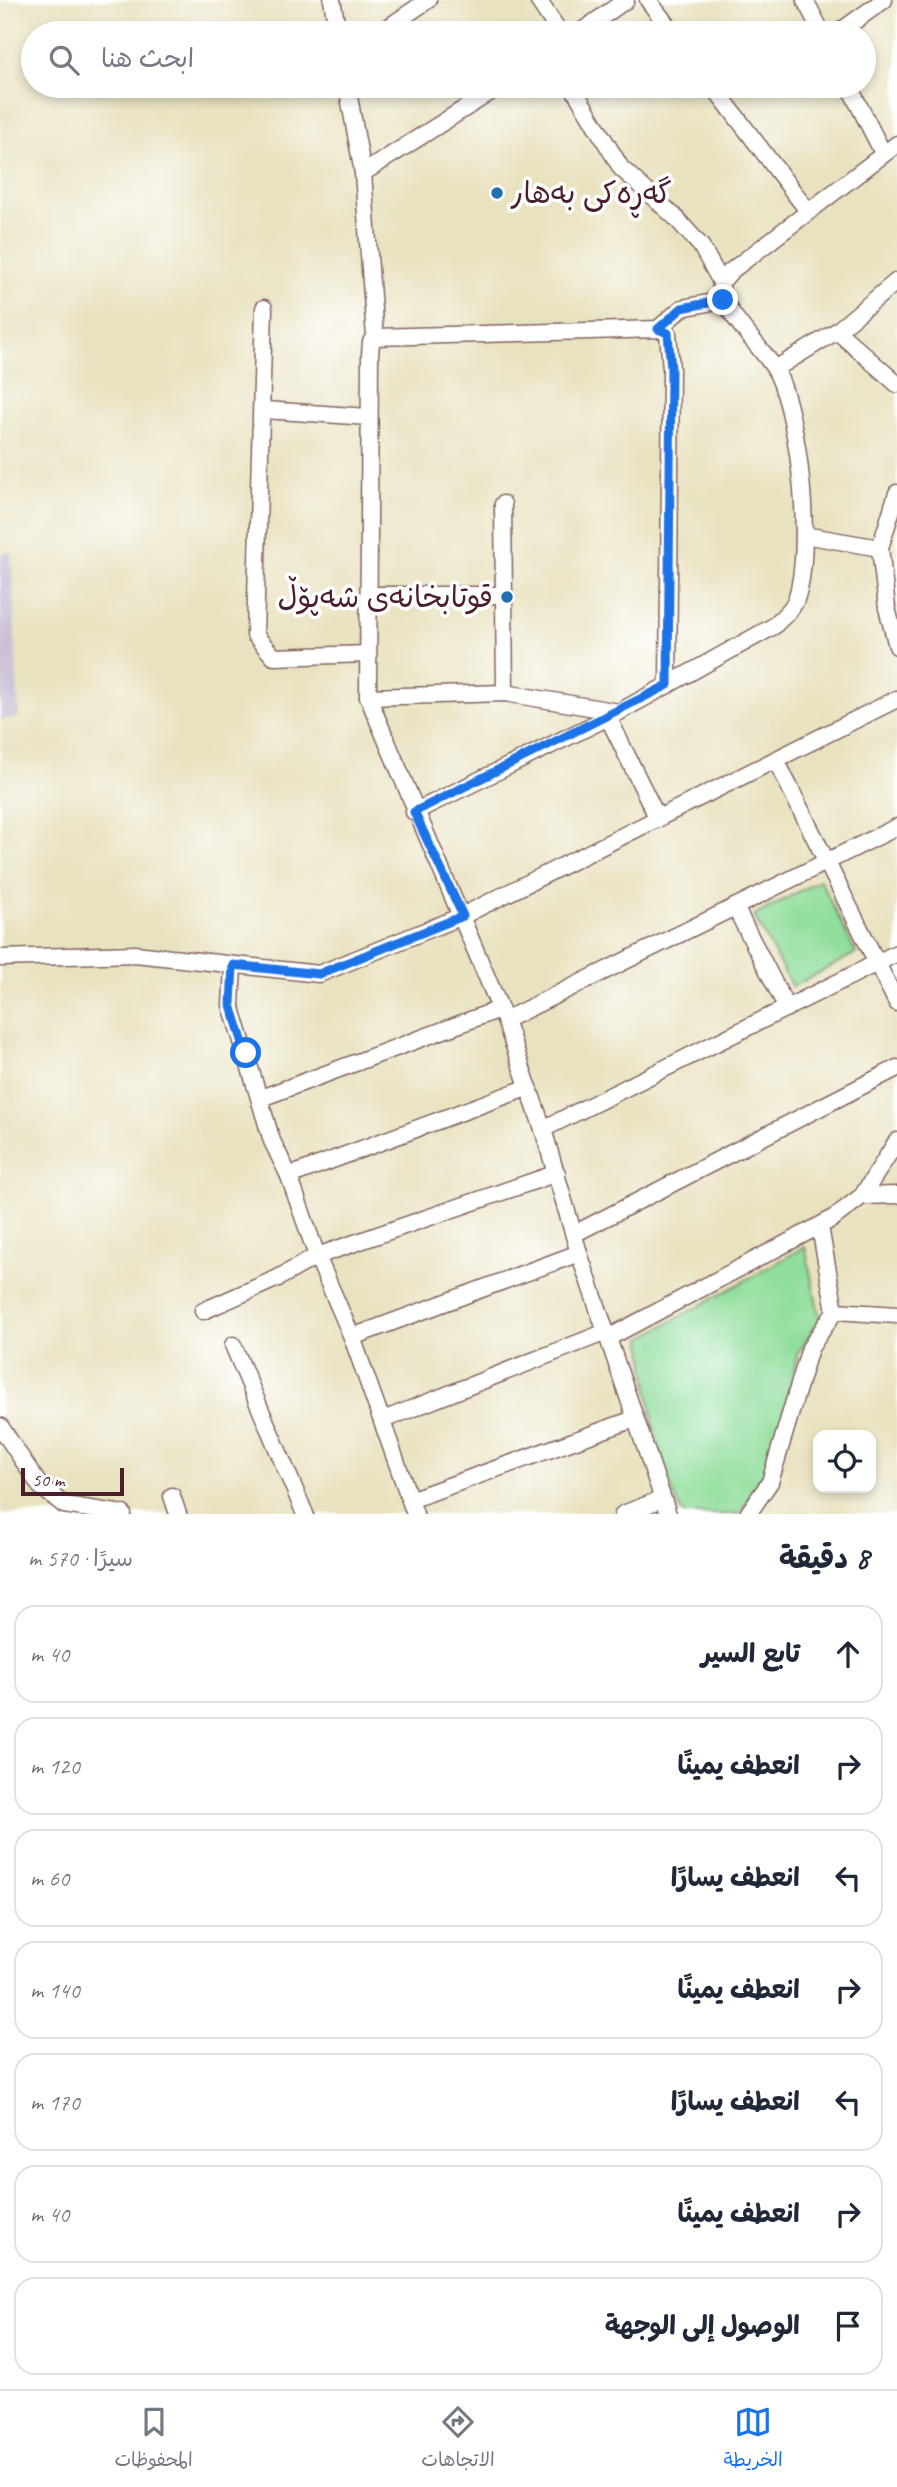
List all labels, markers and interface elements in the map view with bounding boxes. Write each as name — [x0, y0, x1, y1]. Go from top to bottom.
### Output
search box — [21, 21, 876, 98]
icon: search — [45, 41, 83, 79]
text: ابحث هنا — [101, 42, 194, 75]
place label: گەڕەکی بەهار — [510, 174, 672, 218]
marker: گەڕەکی بەهار — [489, 185, 505, 201]
route end — [707, 284, 738, 315]
place label: قوتابخانەی شەپۆڵ — [278, 575, 493, 616]
marker: قوتابخانەی شەپۆڵ — [499, 589, 515, 605]
route start — [230, 1037, 261, 1068]
map controls — [813, 1430, 876, 1493]
button: locate — [813, 1430, 876, 1493]
scale bar — [21, 1465, 124, 1497]
text: 50 m — [32, 1468, 64, 1492]
text: 8 دقيقة — [779, 1539, 869, 1577]
text: سيرًا · 570 m — [28, 1544, 133, 1573]
icon: ahead — [829, 1635, 867, 1673]
text: تابع السير — [701, 1637, 800, 1670]
text: 40 m — [30, 1640, 69, 1669]
icon: right — [829, 1747, 867, 1785]
text: انعطف يمينًا — [678, 1749, 800, 1782]
text: 120 m — [30, 1752, 80, 1781]
icon: left — [829, 1859, 867, 1897]
text: انعطف يسارًا — [671, 1861, 800, 1894]
text: 60 m — [30, 1864, 69, 1893]
icon: right — [829, 1971, 867, 2009]
text: انعطف يمينًا — [678, 1973, 800, 2006]
text: 140 m — [30, 1976, 80, 2005]
icon: left — [829, 2083, 867, 2121]
text: انعطف يسارًا — [671, 2085, 800, 2118]
text: 170 m — [30, 2088, 80, 2117]
icon: right — [829, 2195, 867, 2233]
text: انعطف يمينًا — [678, 2197, 800, 2230]
text: 40 m — [30, 2200, 69, 2229]
icon: arrive — [829, 2307, 867, 2345]
text: الوصول إلى الوجهة — [605, 2309, 800, 2342]
tab: المحفوظات — [114, 2403, 193, 2476]
tab: الاتجاهات — [421, 2403, 495, 2476]
tab: الخريطة — [723, 2403, 783, 2476]

